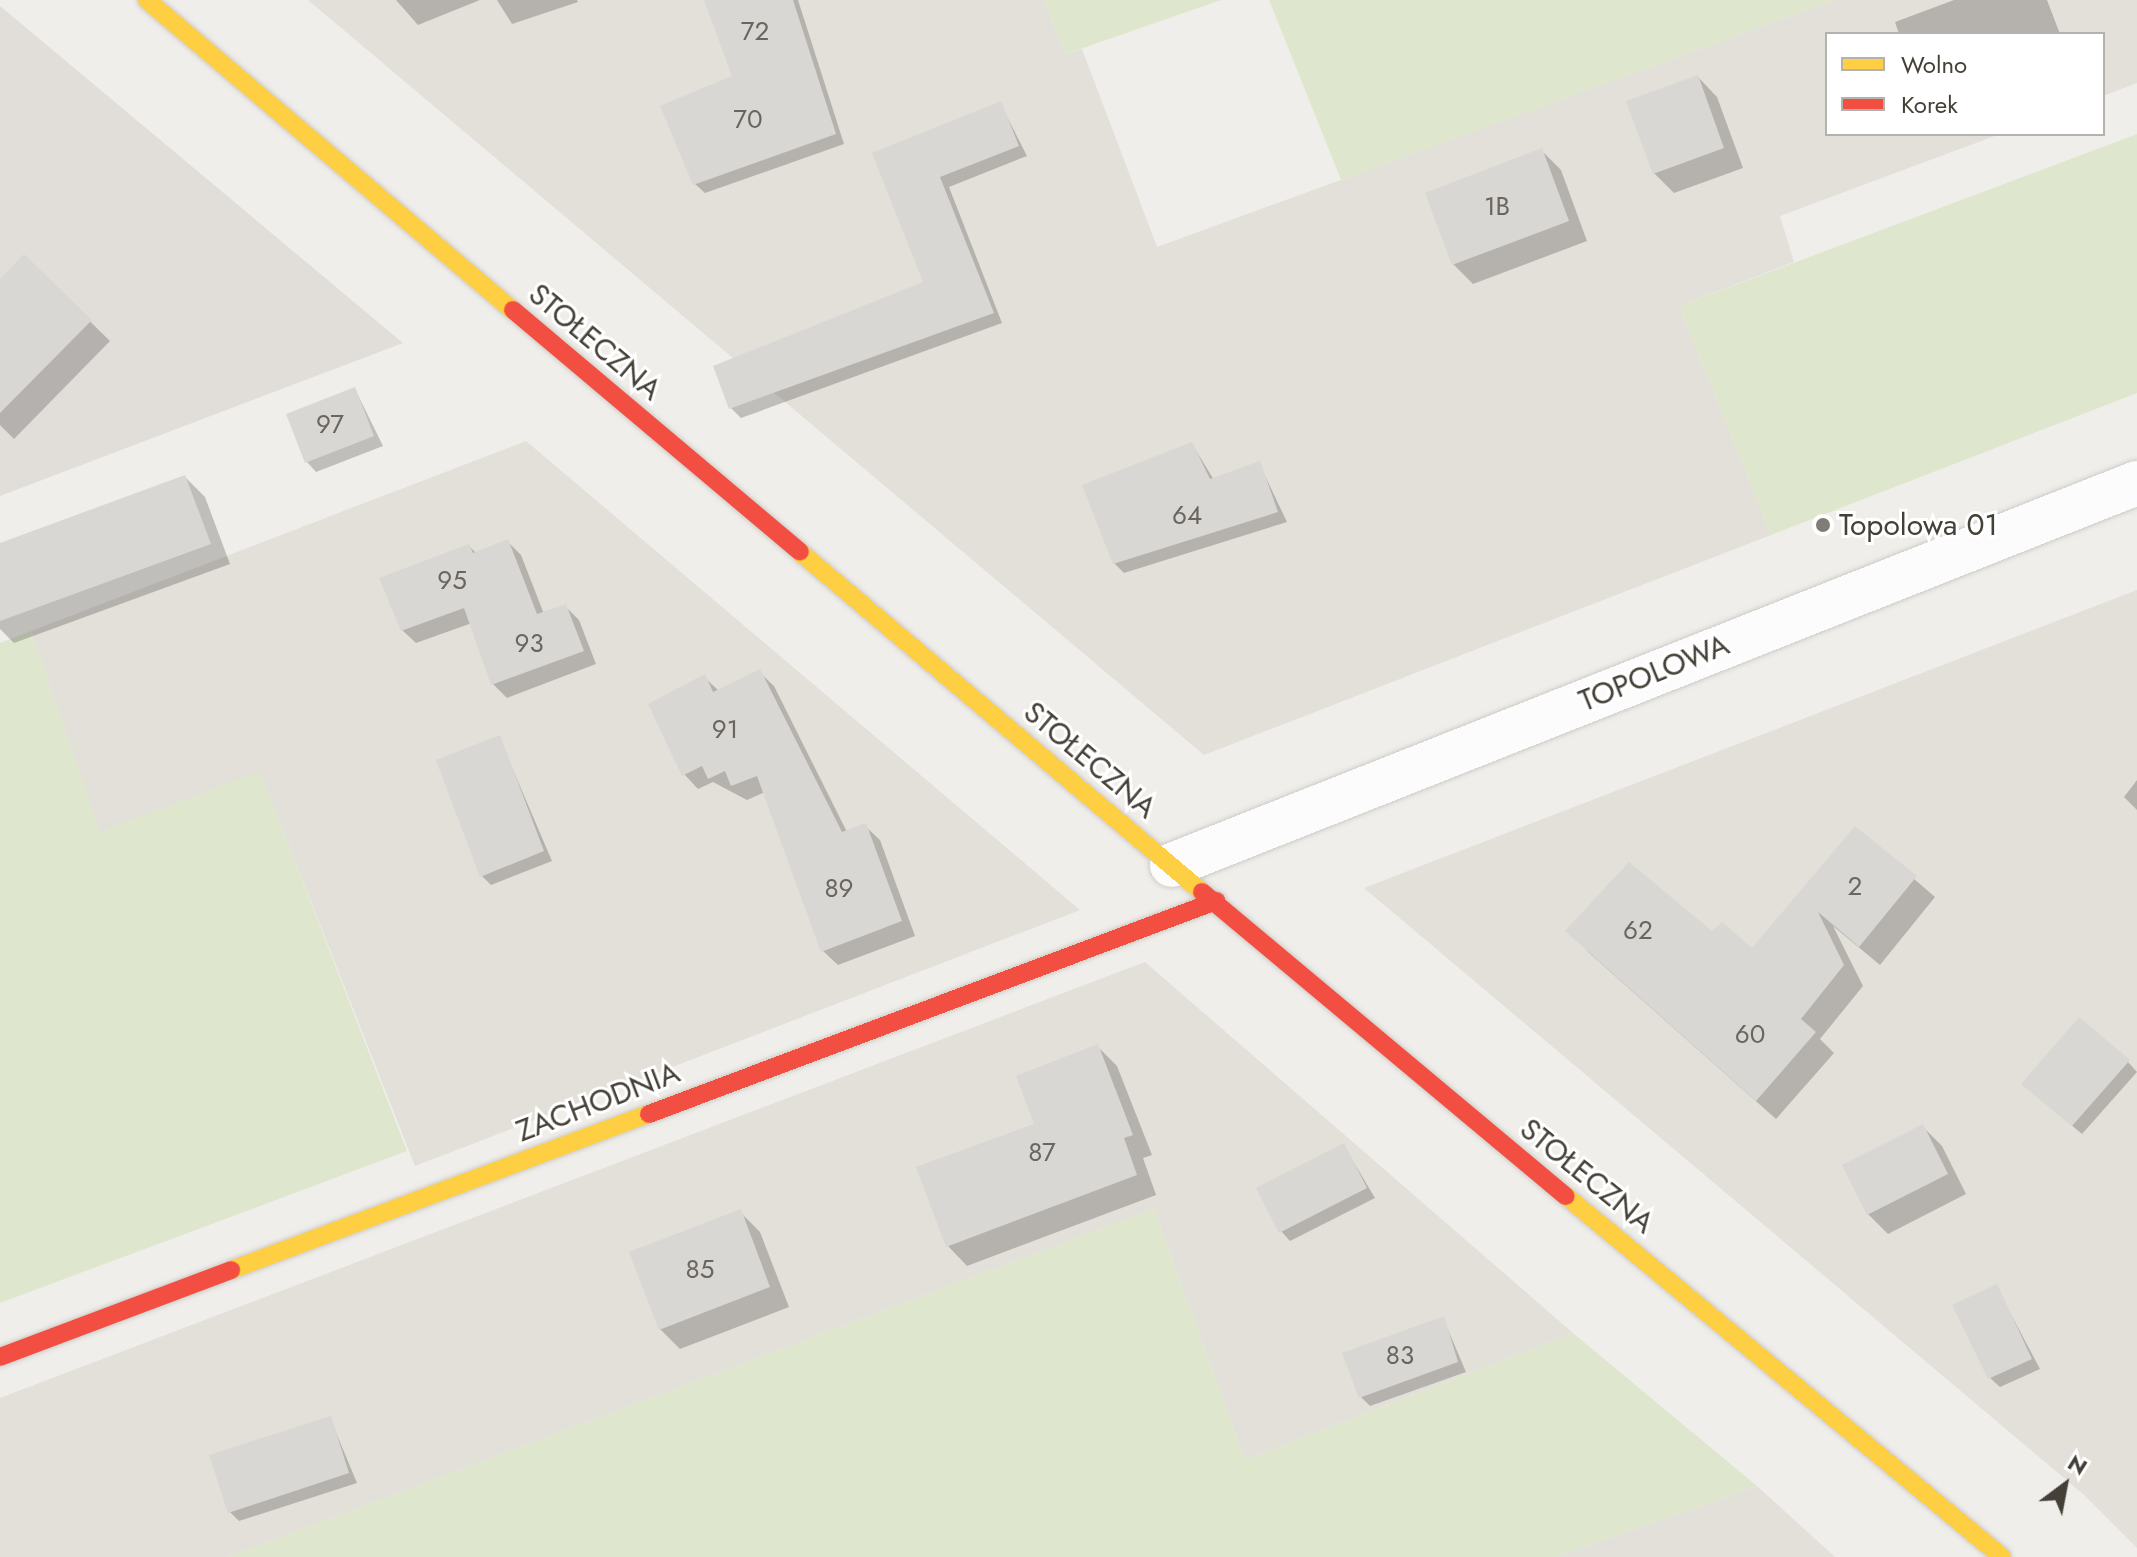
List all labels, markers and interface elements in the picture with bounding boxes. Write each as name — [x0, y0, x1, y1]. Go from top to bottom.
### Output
house number: 72 — [741, 16, 769, 48]
legend — [1825, 32, 2105, 136]
text: Wolno — [1901, 47, 1967, 82]
text: Korek — [1901, 87, 1958, 122]
house number: 70 — [733, 104, 763, 136]
house number: 1B — [1484, 191, 1510, 223]
street label: STOŁECZNA — [521, 276, 669, 408]
house number: 97 — [316, 409, 344, 441]
house number: 64 — [1172, 500, 1202, 532]
place label: Topolowa 01 — [1839, 507, 1998, 543]
marker: Topolowa 01 — [1814, 516, 1832, 534]
house number: 95 — [437, 565, 467, 597]
street label: TOPOLOWA — [1574, 627, 1734, 719]
house number: 93 — [514, 628, 544, 660]
street label: STOŁECZNA — [1016, 694, 1164, 826]
house number: 91 — [712, 714, 738, 746]
house number: 2 — [1848, 871, 1862, 903]
house number: 89 — [824, 873, 854, 905]
house number: 62 — [1623, 915, 1653, 947]
house number: 60 — [1735, 1019, 1765, 1051]
street label: ZACHODNIA — [511, 1054, 685, 1150]
street label: STOŁECZNA — [1513, 1111, 1661, 1241]
house number: 87 — [1028, 1137, 1056, 1169]
house number: 85 — [686, 1254, 714, 1286]
house number: 83 — [1386, 1340, 1414, 1372]
north arrow — [2025, 1445, 2105, 1525]
text: N — [2062, 1446, 2094, 1483]

